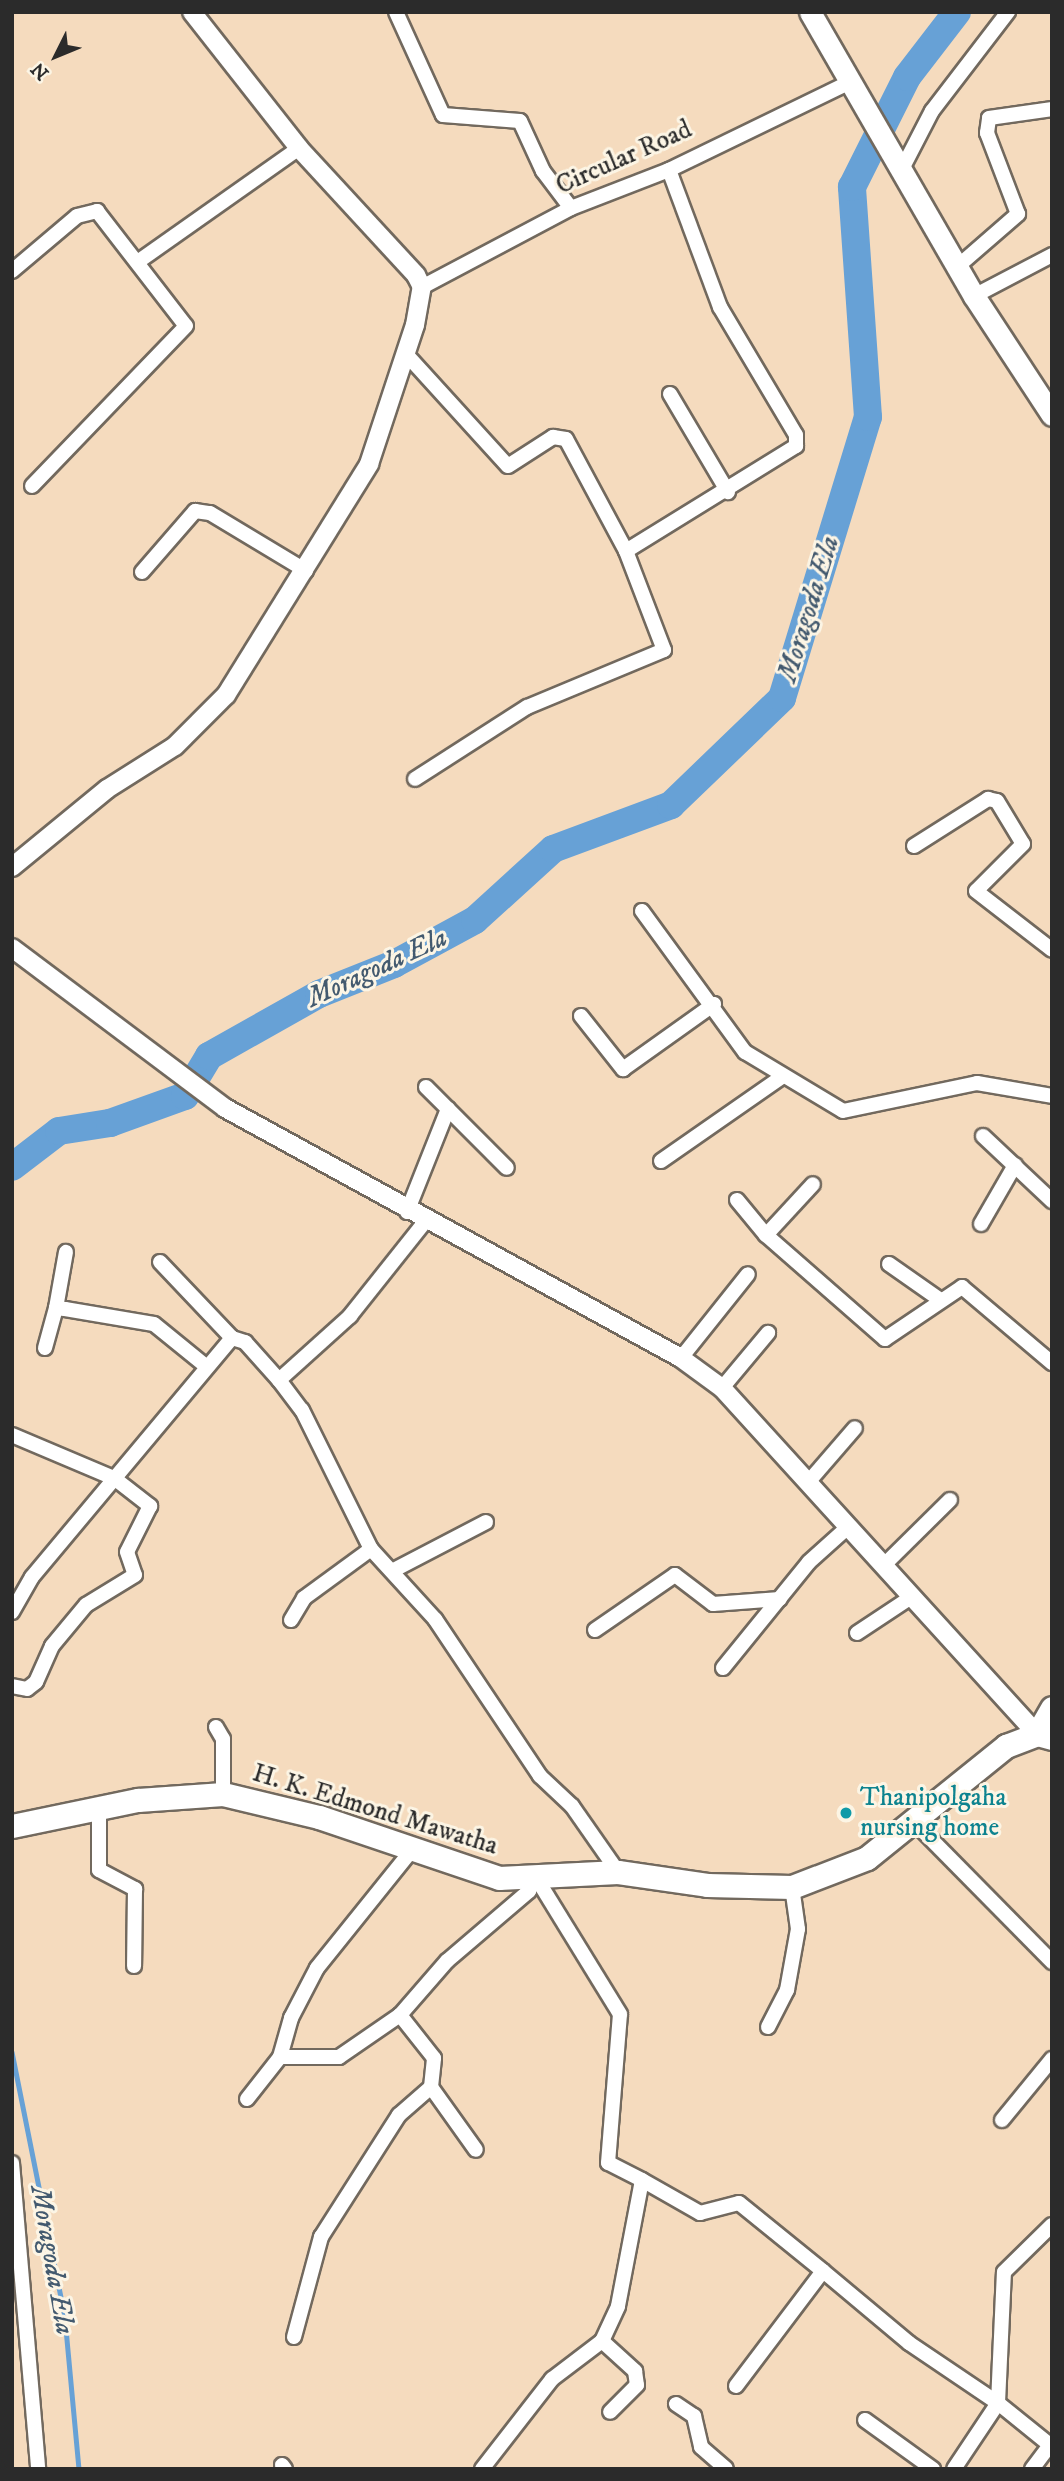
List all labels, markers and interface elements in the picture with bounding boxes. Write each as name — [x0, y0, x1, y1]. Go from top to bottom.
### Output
north arrow — [21, 21, 91, 91]
text: N — [27, 57, 54, 84]
street label: Circular Road — [551, 114, 697, 202]
water label: Moragoda Ela — [771, 532, 847, 686]
water label: Moragoda Ela — [302, 921, 452, 1015]
street label: H. K. Edmond Mawatha — [249, 1758, 501, 1862]
place label: Thanipolgaha nursing home — [860, 1782, 1006, 1843]
marker: Thanipolgaha nursing home — [838, 1805, 854, 1821]
water label: Moragoda Ela — [22, 2183, 82, 2337]

